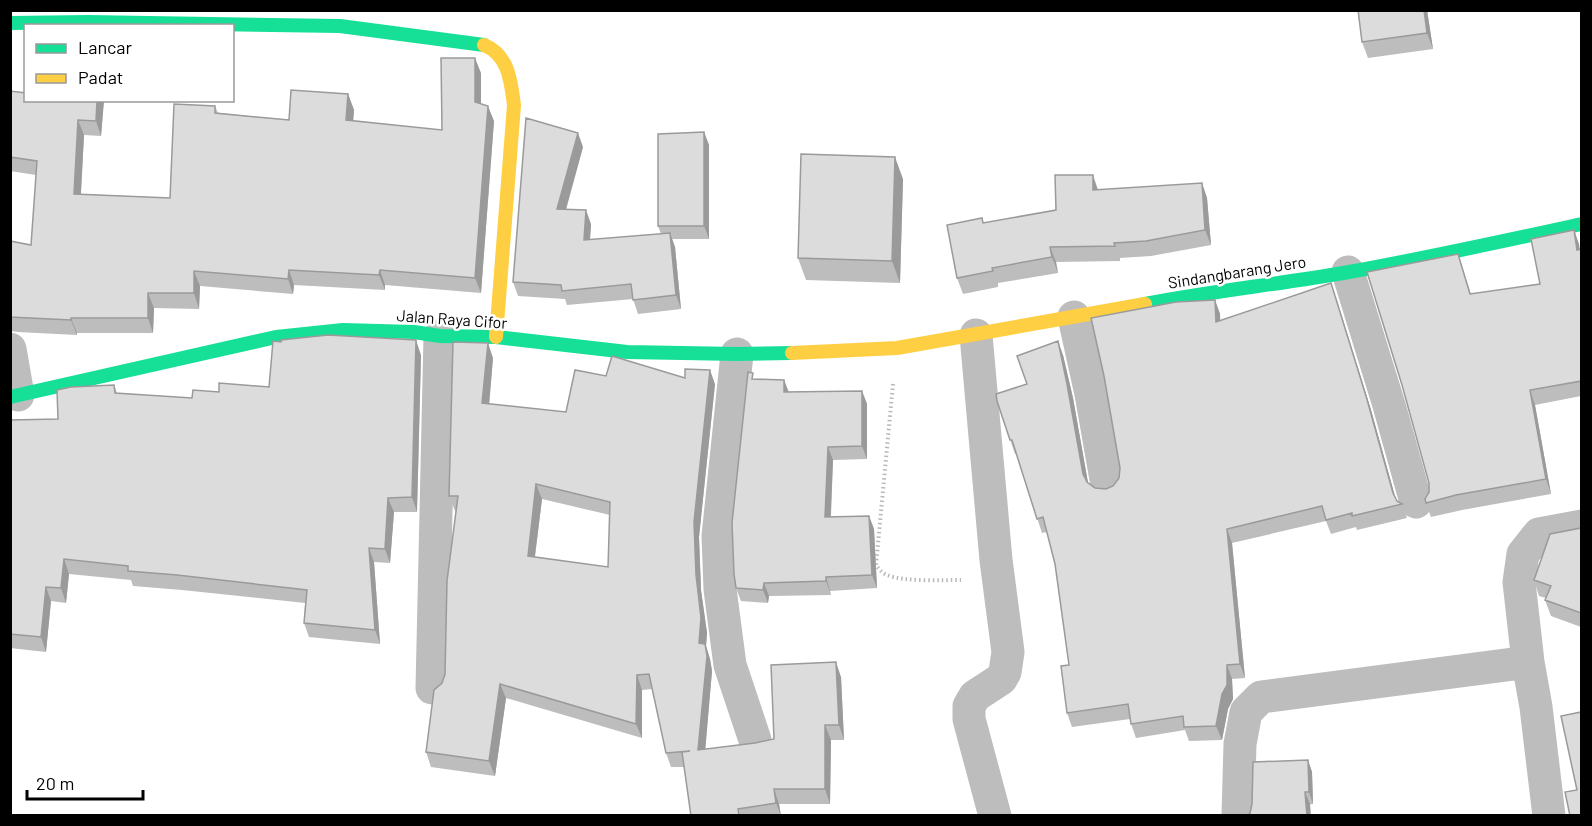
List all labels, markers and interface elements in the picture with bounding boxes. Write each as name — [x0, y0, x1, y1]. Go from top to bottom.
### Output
legend — [24, 24, 234, 102]
text: Lancar — [78, 36, 133, 58]
text: Padat — [78, 66, 123, 88]
street label: Sindangbarang Jero — [1167, 251, 1307, 292]
street label: Jalan Raya Cifor — [396, 305, 508, 332]
scale bar — [27, 763, 142, 801]
text: 20 m — [36, 772, 74, 794]

